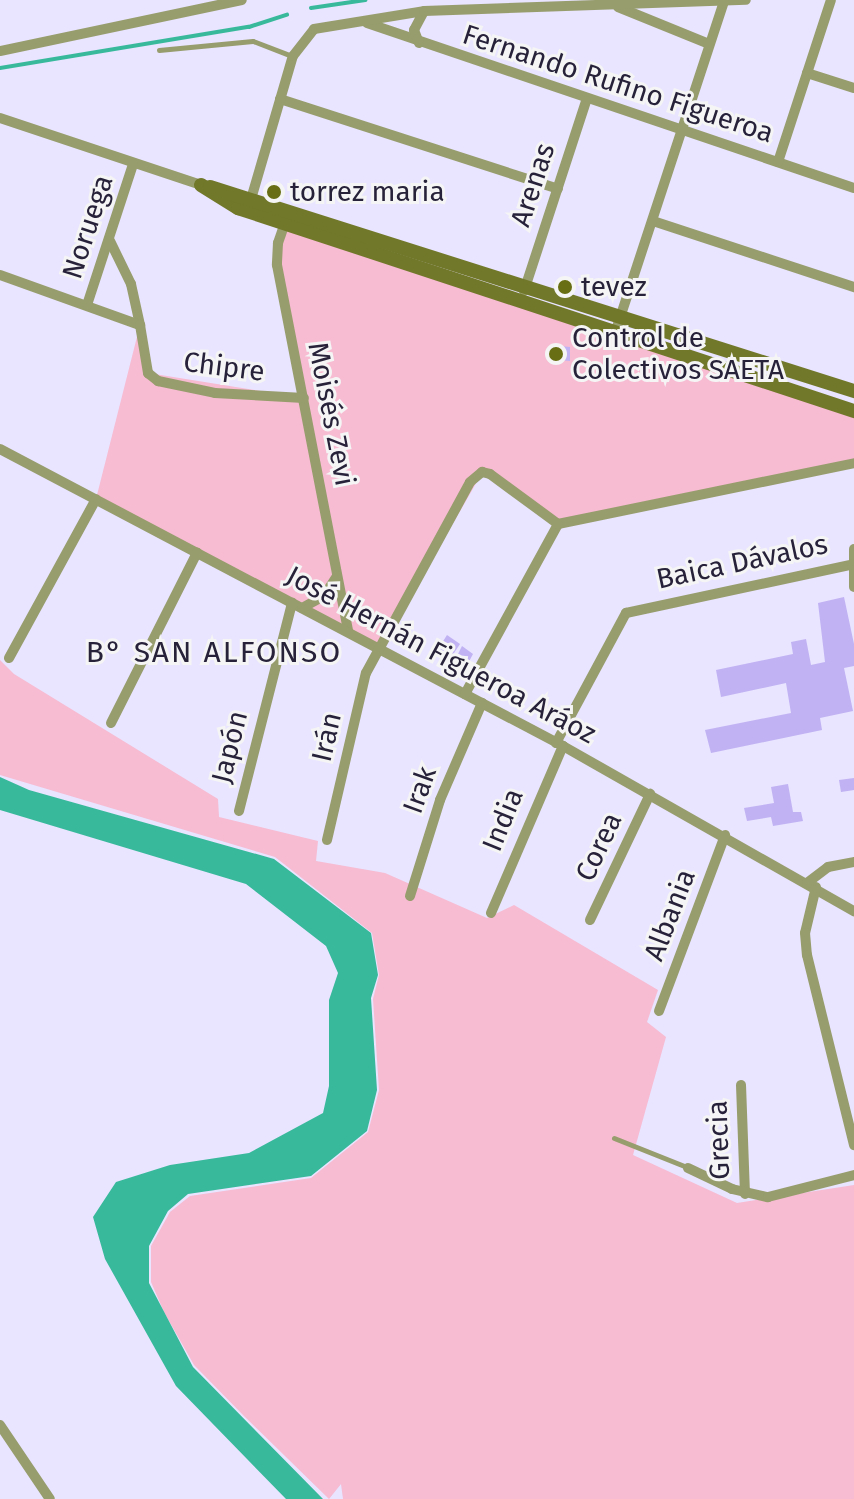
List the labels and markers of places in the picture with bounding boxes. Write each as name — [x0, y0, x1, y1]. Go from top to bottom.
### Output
place label: torrez maria — [290, 175, 445, 209]
marker: torrez maria — [265, 183, 283, 201]
place label: tevez — [581, 270, 647, 304]
marker: tevez — [556, 278, 574, 296]
place label: Control de Colectivos SAETA — [572, 321, 784, 387]
marker: Control de Colectivos SAETA — [547, 345, 565, 363]

